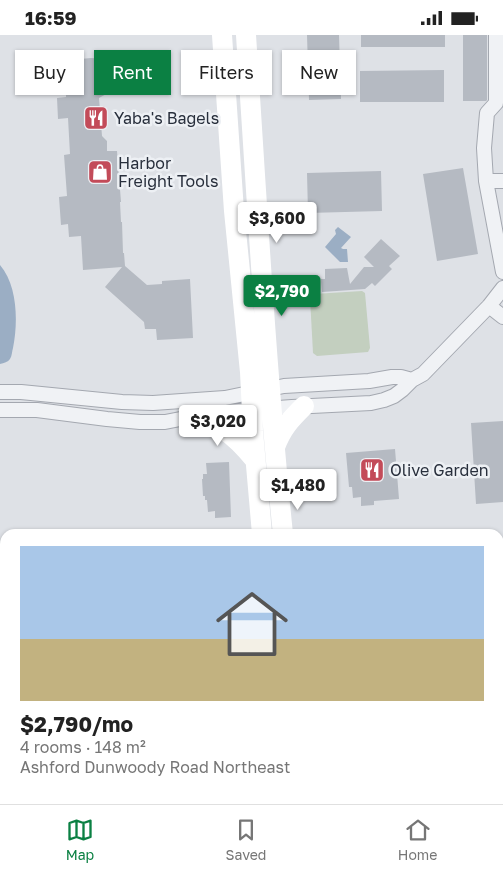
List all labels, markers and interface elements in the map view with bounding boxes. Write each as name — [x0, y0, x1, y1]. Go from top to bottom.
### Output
text: 16:59 — [25, 6, 77, 29]
chip: Buy — [15, 50, 84, 95]
chip: Rent — [94, 50, 171, 95]
chip: Filters — [181, 50, 272, 95]
chip: New — [282, 50, 356, 95]
restaurant icon: Yaba's Bagels — [83, 105, 109, 131]
place label: Yaba's Bagels — [114, 108, 219, 128]
place label: Harbor Freight Tools — [118, 153, 218, 191]
shop icon: Harbor Freight Tools — [87, 159, 113, 185]
pin: $3,600 — [236, 201, 318, 244]
text: $3,600 — [249, 208, 305, 228]
pin: $2,790 — [241, 275, 323, 317]
text: $2,790 — [255, 281, 309, 301]
pin: $3,020 — [177, 405, 259, 447]
text: $3,020 — [190, 411, 246, 431]
restaurant icon: Olive Garden — [359, 457, 385, 483]
place label: Olive Garden — [390, 460, 489, 480]
pin: $1,480 — [257, 469, 339, 511]
text: $1,480 — [271, 475, 325, 495]
icon: home — [207, 579, 297, 669]
text: $2,790/mo — [20, 711, 133, 737]
text: 4 rooms · 148 m² — [20, 737, 146, 757]
text: Ashford Dunwoody Road Northeast — [20, 757, 290, 777]
tab: Map — [66, 816, 94, 863]
tab: Saved — [226, 816, 266, 863]
tab: Home — [398, 816, 437, 863]

